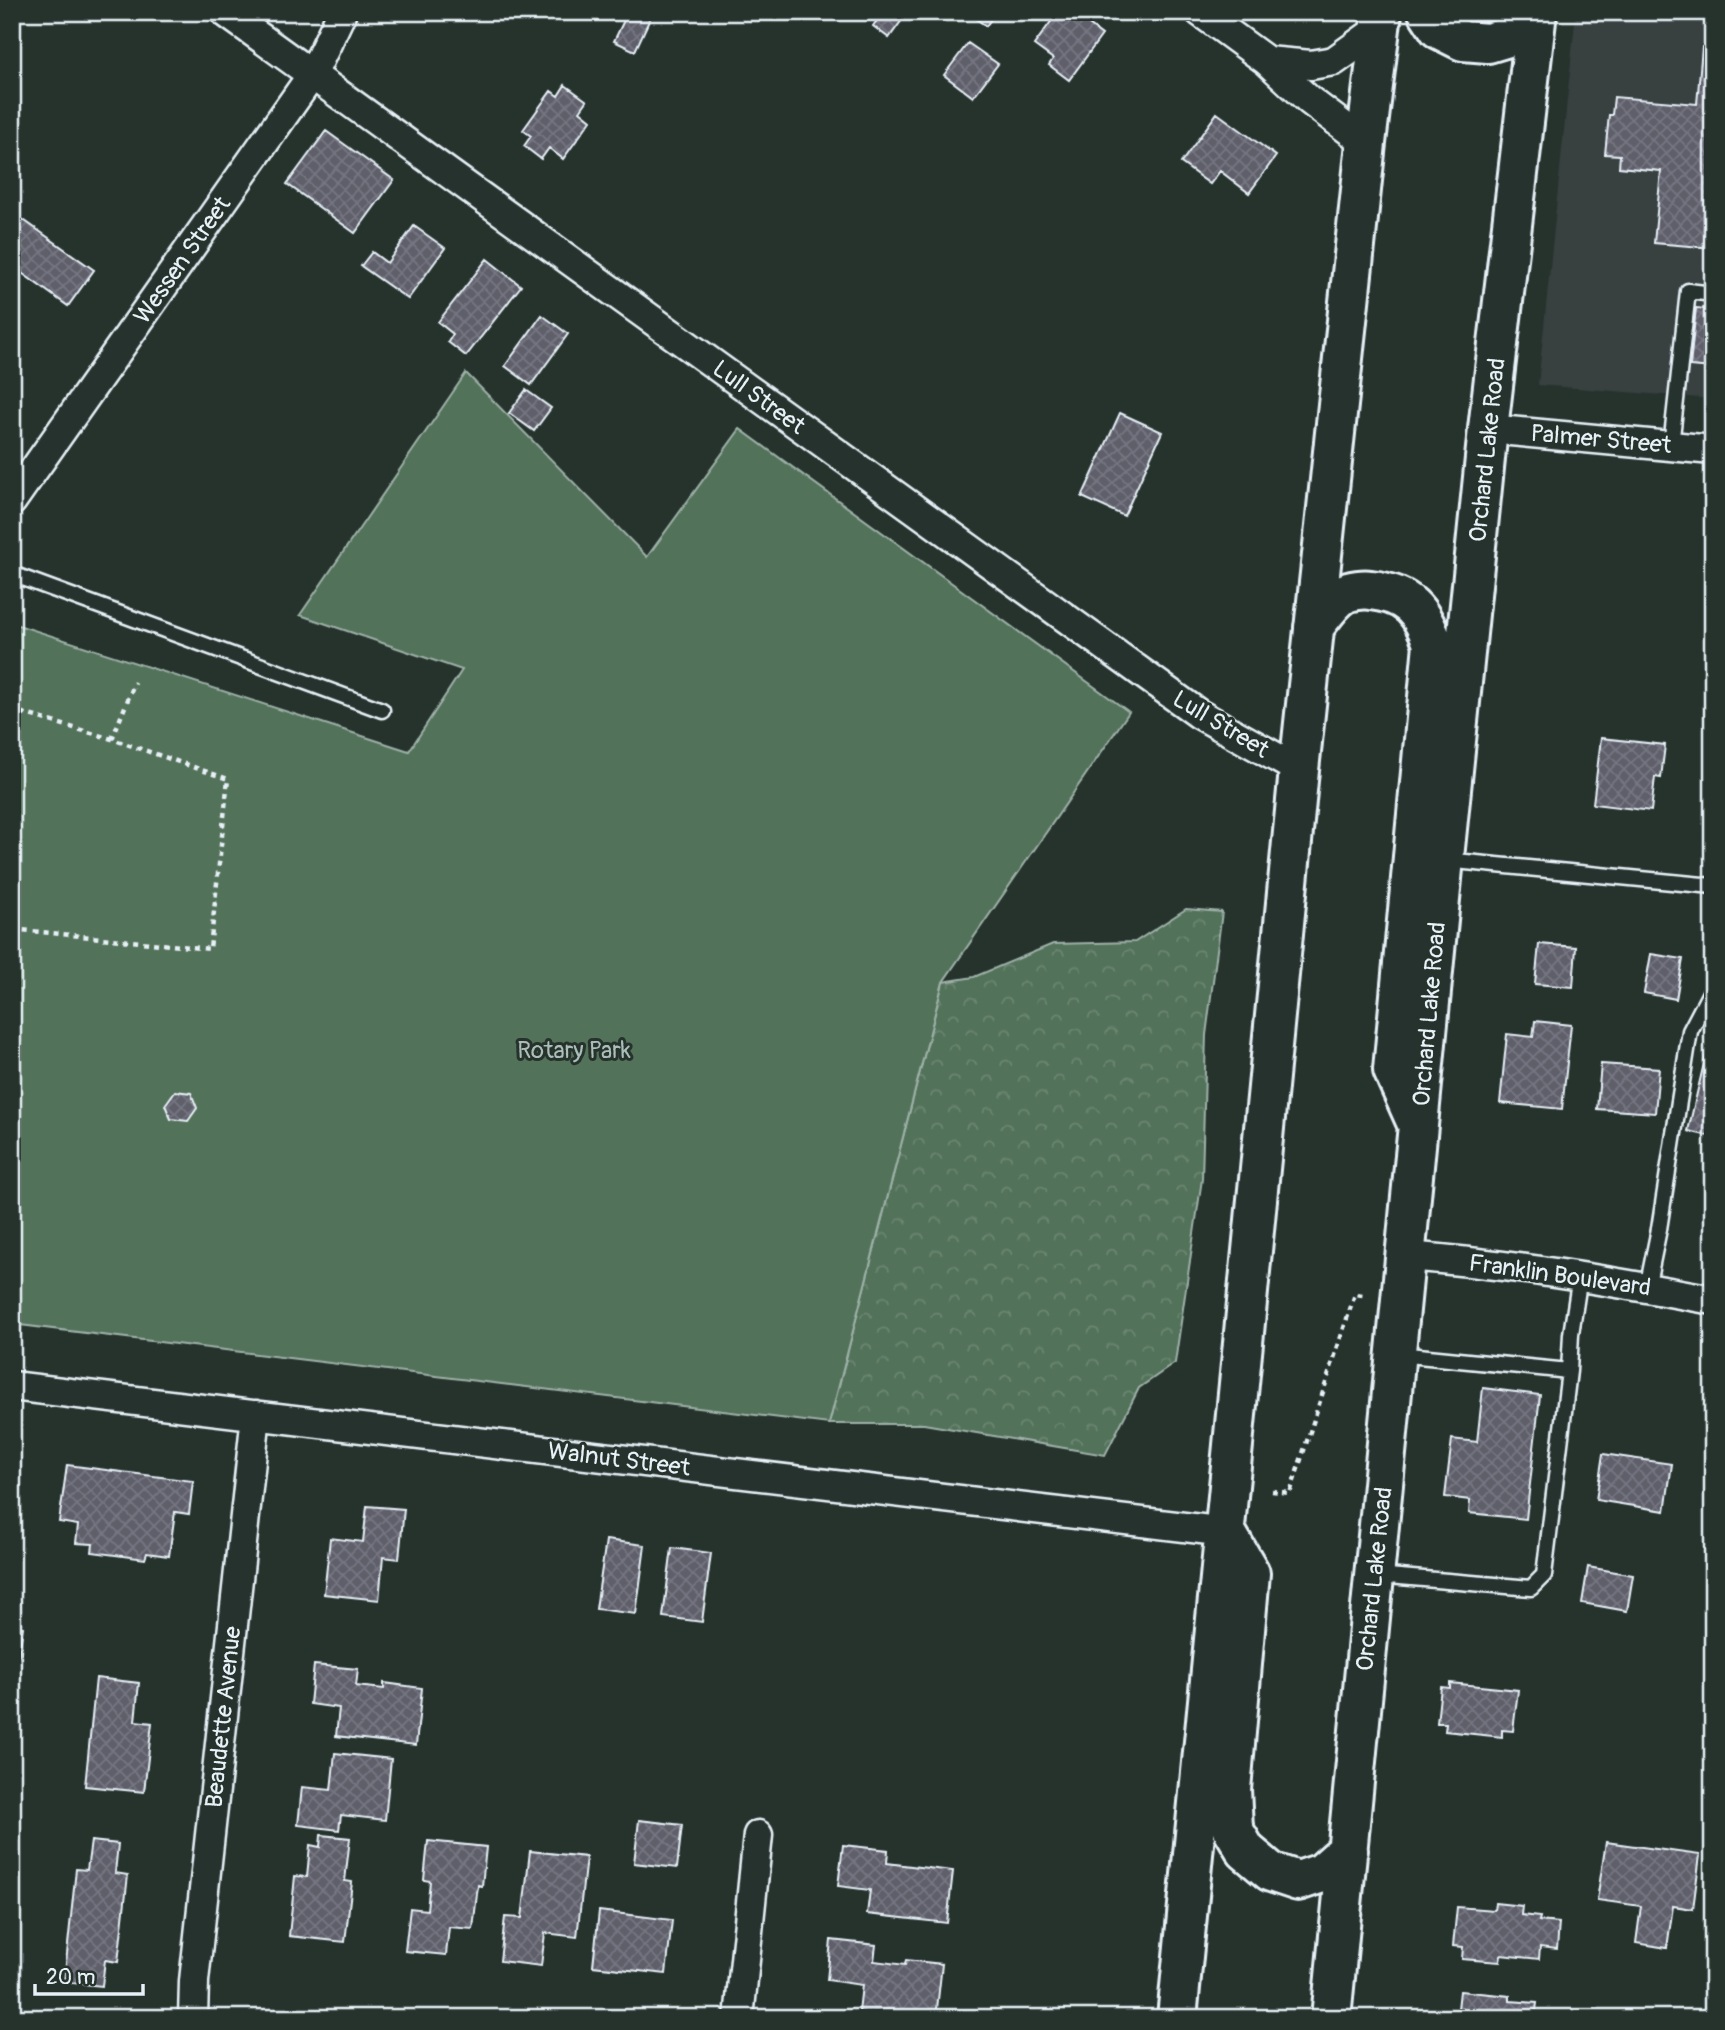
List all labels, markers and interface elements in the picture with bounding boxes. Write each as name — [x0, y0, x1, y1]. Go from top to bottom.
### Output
street label: Wessen Street — [128, 191, 237, 330]
street label: Lull Street — [707, 354, 811, 441]
street label: Orchard Lake Road — [1463, 357, 1512, 544]
street label: Palmer Street — [1529, 419, 1673, 460]
street label: Lull Street — [1167, 684, 1274, 765]
street label: Orchard Lake Road — [1407, 921, 1452, 1107]
park label: Rotary Park — [517, 1036, 631, 1065]
street label: Franklin Boulevard — [1467, 1248, 1653, 1303]
street label: Walnut Street — [546, 1436, 692, 1483]
street label: Orchard Lake Road — [1350, 1486, 1399, 1673]
street label: Beaudette Avenue — [200, 1625, 247, 1809]
scale bar — [35, 1953, 144, 1997]
text: 20 m — [46, 1964, 95, 1991]

